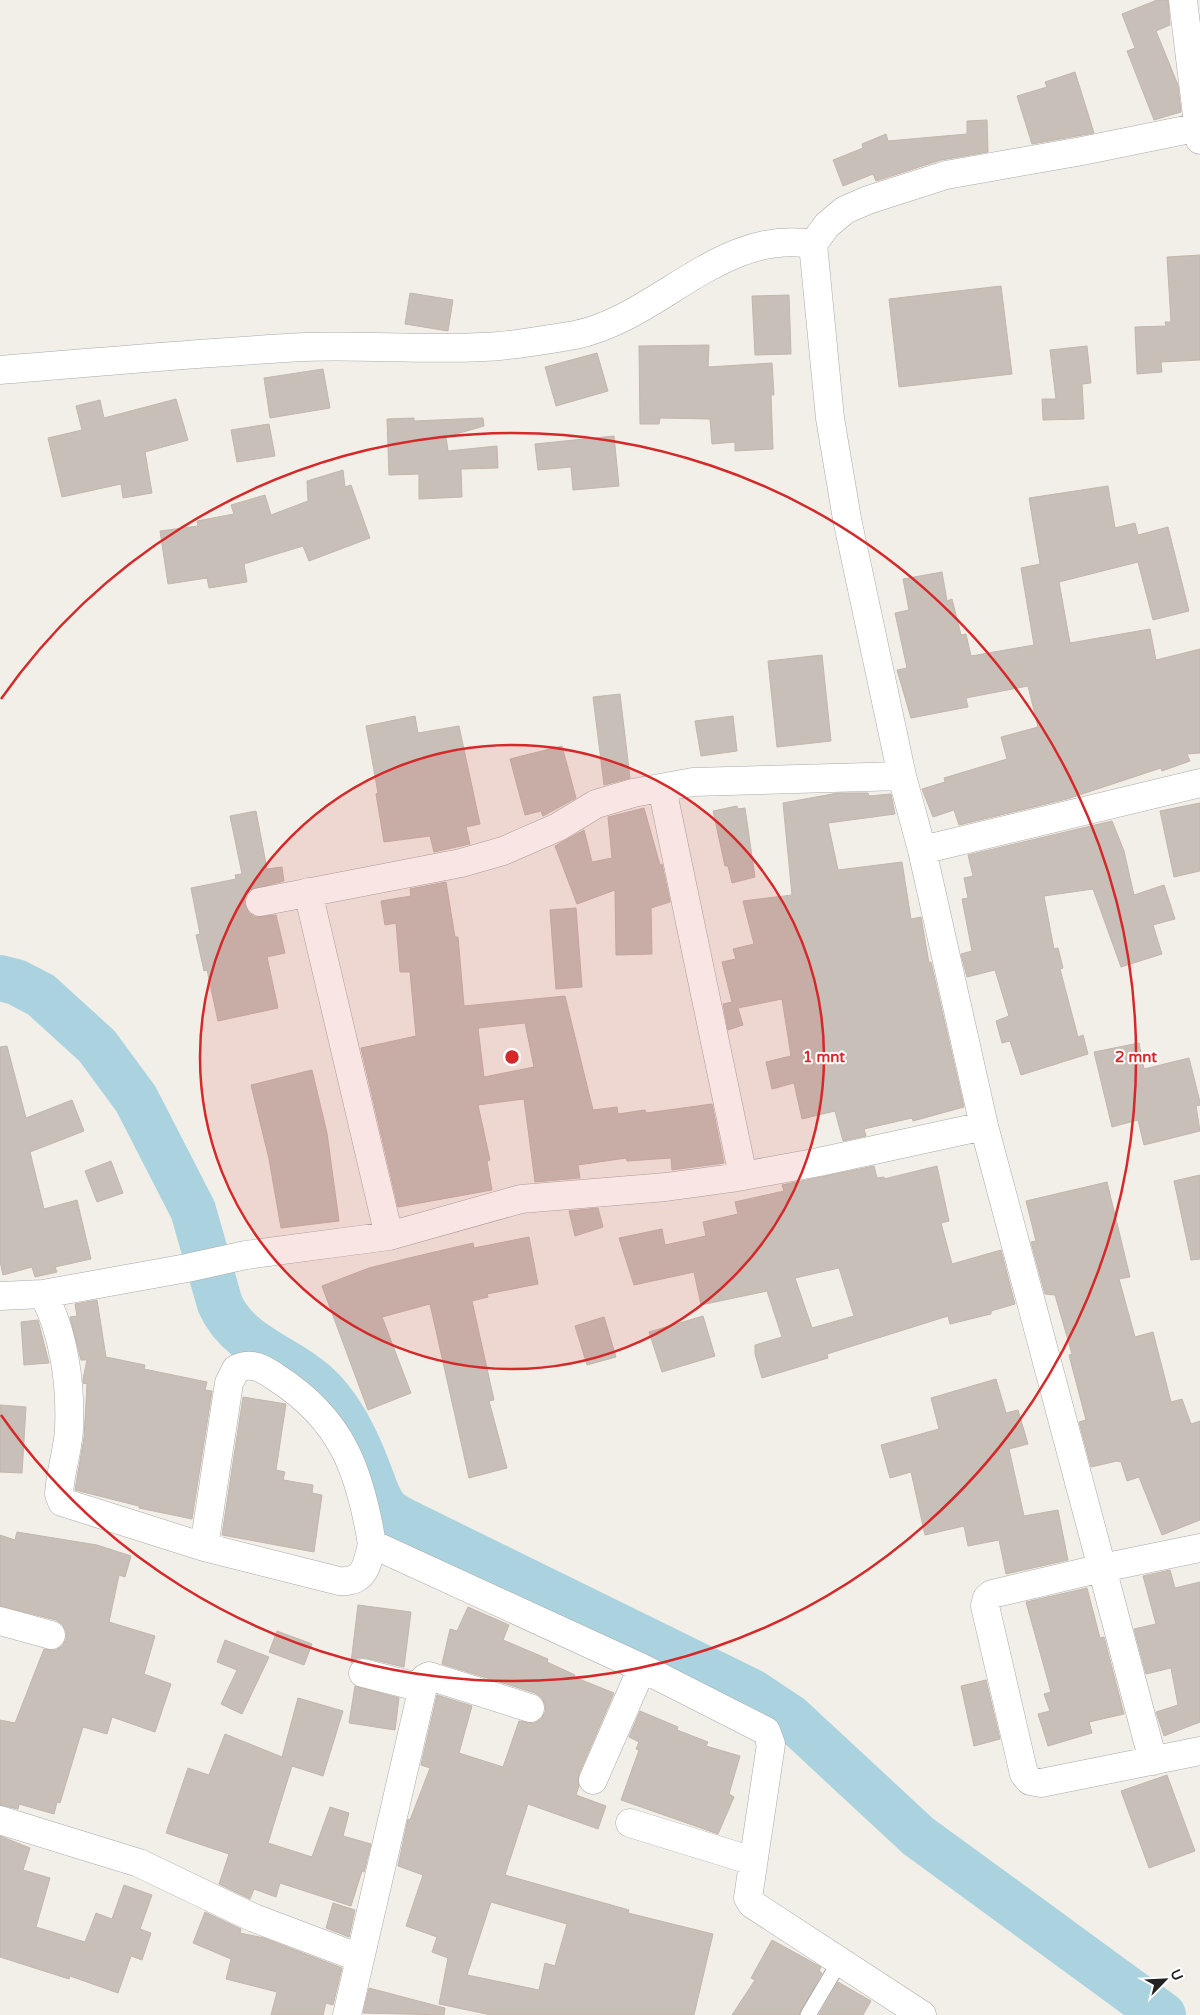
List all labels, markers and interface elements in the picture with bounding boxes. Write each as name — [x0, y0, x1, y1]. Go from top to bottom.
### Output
centre of rings — [503, 1048, 521, 1066]
text: 1 mnt — [803, 1048, 845, 1066]
text: 2 mnt — [1115, 1048, 1157, 1066]
north arrow — [1140, 1955, 1190, 2005]
text: U — [1166, 1967, 1186, 1983]

